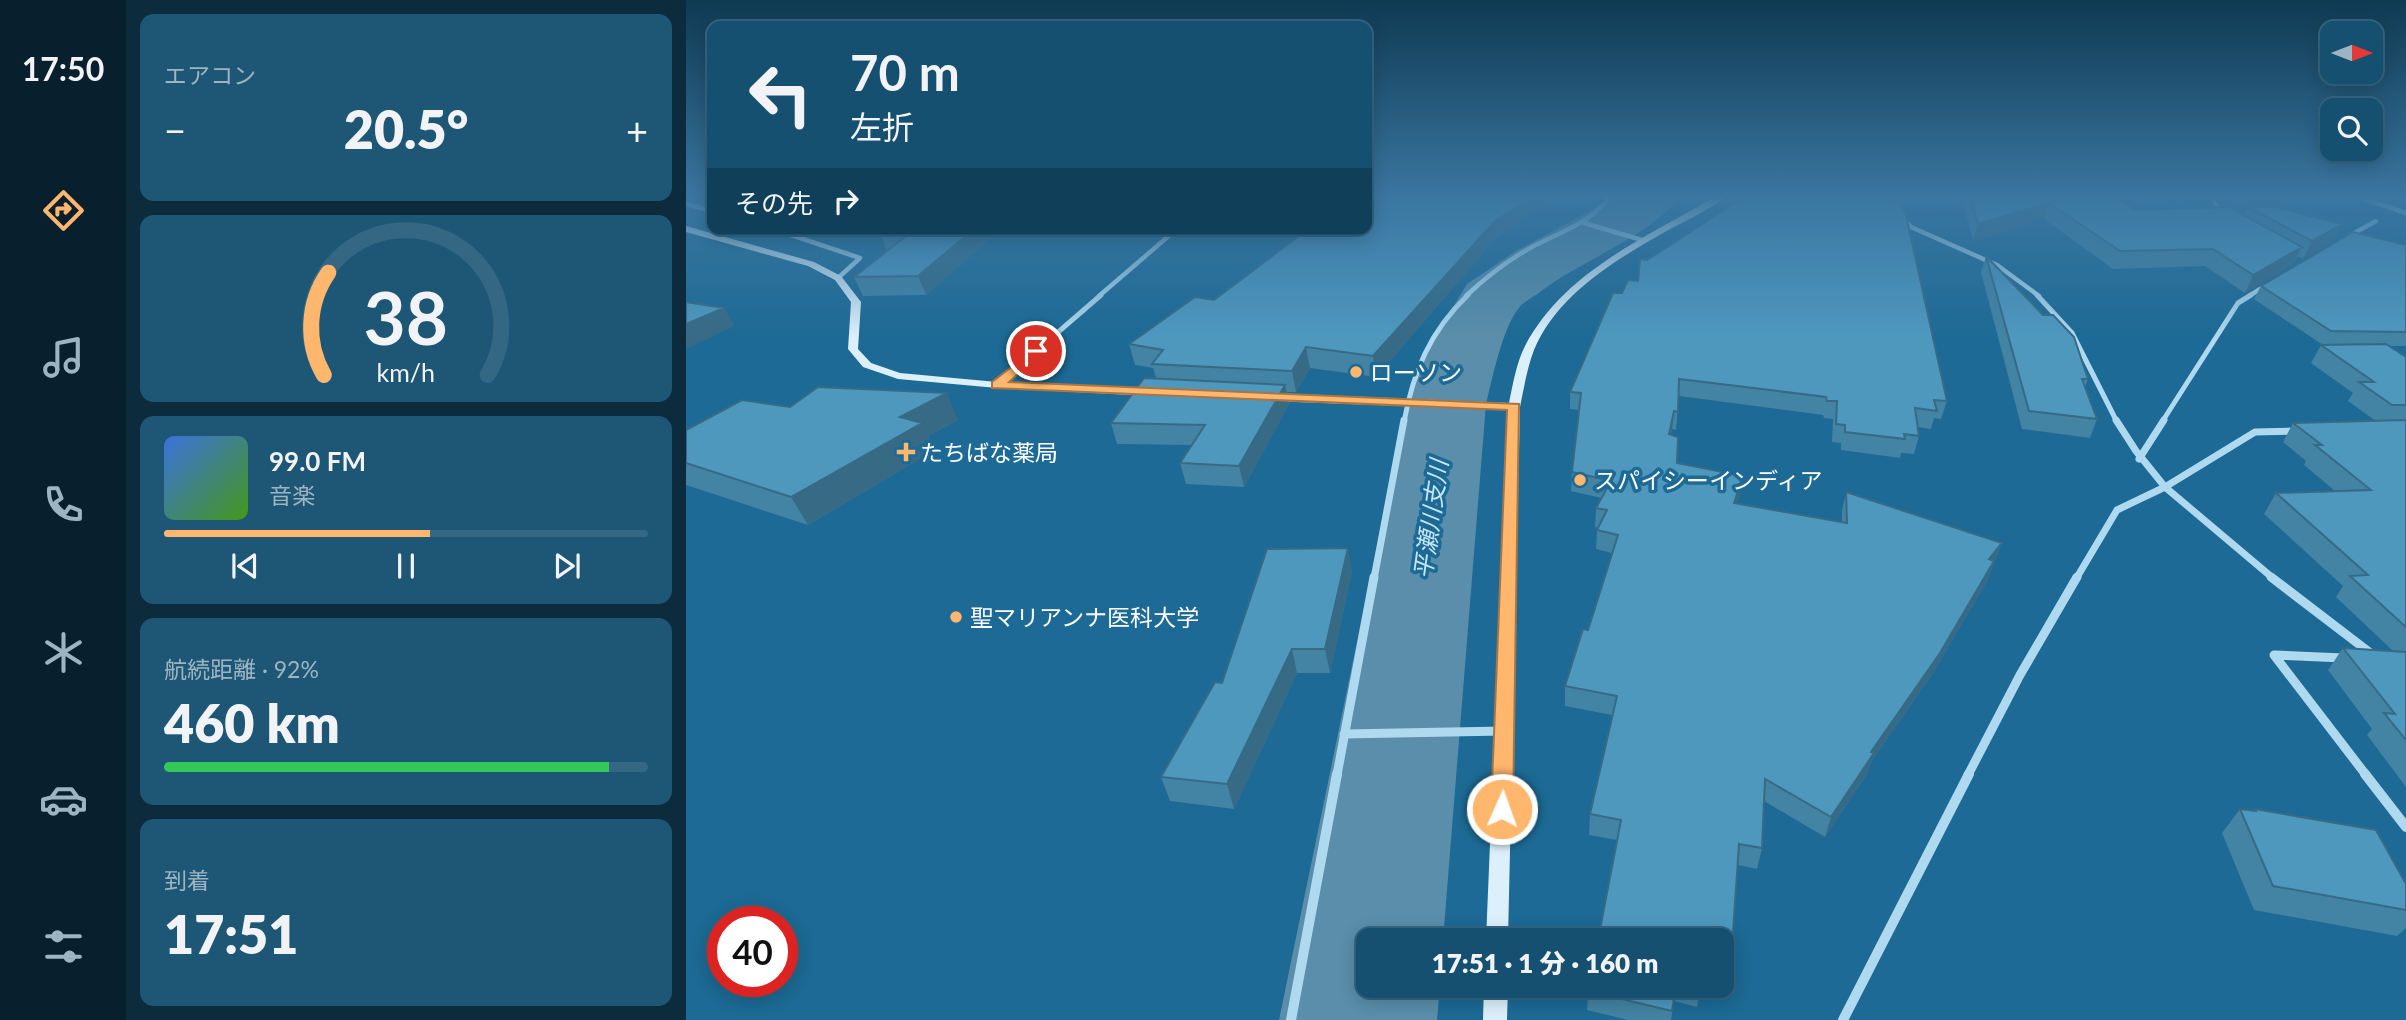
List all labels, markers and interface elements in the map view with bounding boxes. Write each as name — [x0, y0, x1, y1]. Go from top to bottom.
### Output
north arrow — [2320, 21, 2384, 84]
map controls — [2320, 21, 2383, 161]
text: 70 m — [850, 43, 960, 101]
text: 17:50 — [22, 49, 104, 88]
icon: left — [735, 49, 826, 140]
text: エアコン — [164, 61, 256, 89]
text: 20.5° — [344, 98, 468, 160]
button: search — [2320, 98, 2383, 161]
text: − — [164, 107, 186, 153]
text: + — [626, 107, 648, 153]
text: 左折 — [850, 107, 914, 146]
icon: right — [827, 182, 865, 220]
icon: directions — [39, 186, 88, 235]
text: その先 — [735, 187, 813, 219]
text: 38 — [364, 273, 448, 361]
pin — [1006, 321, 1066, 381]
icon: arrive — [1017, 332, 1055, 370]
icon: music — [39, 333, 88, 382]
text: km/h — [377, 357, 435, 387]
place label: ローソン — [1370, 358, 1462, 386]
marker: ローソン — [1348, 364, 1364, 380]
place label: たちばな薬局 — [920, 438, 1058, 466]
marker: たちばな薬局 — [898, 444, 914, 460]
text: 99.0 FM — [269, 445, 366, 477]
water label: 平瀬川支川 — [1407, 455, 1453, 580]
place label: スパイシーインディア — [1594, 466, 1822, 494]
marker: スパイシーインディア — [1572, 472, 1588, 488]
icon: phone — [39, 480, 88, 529]
text: 音楽 — [269, 481, 315, 509]
icon: previous — [226, 547, 264, 585]
icon: pause — [387, 547, 425, 585]
icon: next — [548, 547, 586, 585]
place label: 聖マリアンナ医科大学 — [970, 603, 1199, 631]
marker: 聖マリアンナ医科大学 — [948, 609, 964, 625]
icon: climate — [39, 628, 88, 677]
text: 航続距離 · 92% — [164, 655, 319, 683]
text: 460 km — [164, 692, 340, 754]
position arrow — [1465, 772, 1539, 846]
icon: car — [39, 775, 88, 824]
text: 到着 — [164, 866, 210, 894]
text: 17:51 — [164, 903, 298, 965]
speed limit sign: 40 — [707, 906, 798, 997]
icon: filters — [39, 922, 88, 971]
text: 17:51 · 1 分 · 160 m — [1432, 947, 1658, 979]

